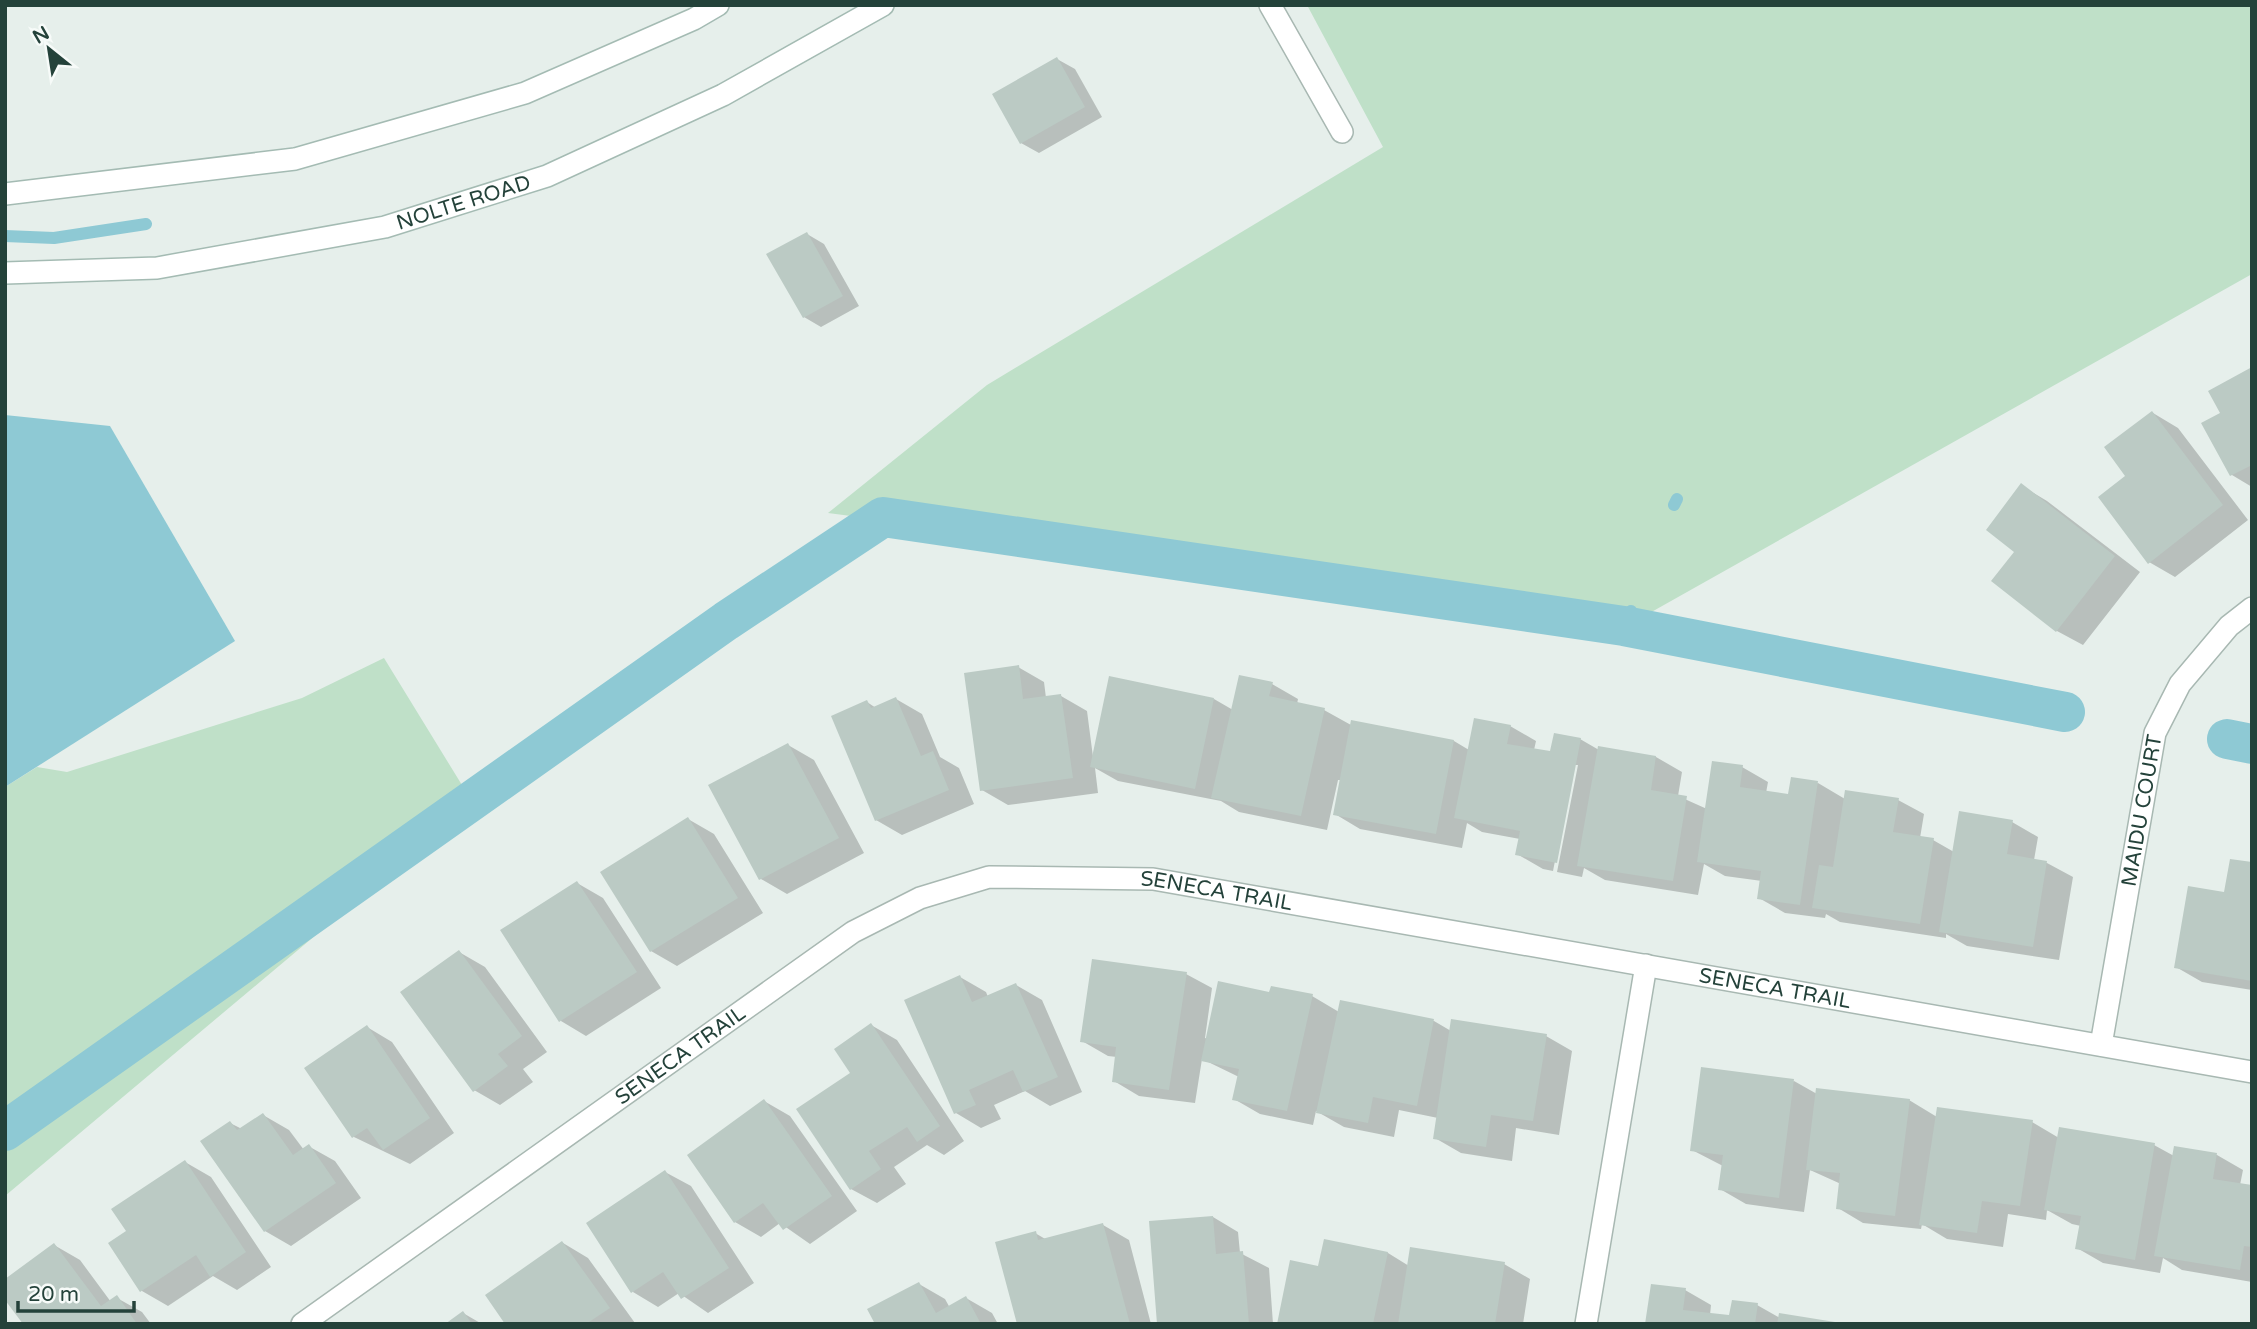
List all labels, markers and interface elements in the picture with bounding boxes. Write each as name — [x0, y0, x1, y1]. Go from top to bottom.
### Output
north arrow — [14, 14, 84, 84]
text: N — [29, 22, 53, 48]
street label: NOLTE ROAD — [393, 169, 534, 235]
street label: MAIDU COURT — [2116, 732, 2167, 889]
street label: SENECA TRAIL — [1140, 866, 1294, 916]
street label: SENECA TRAIL — [1697, 963, 1853, 1014]
street label: SENECA TRAIL — [610, 1000, 750, 1110]
scale bar — [18, 1270, 133, 1314]
text: 20 m — [28, 1282, 79, 1307]

